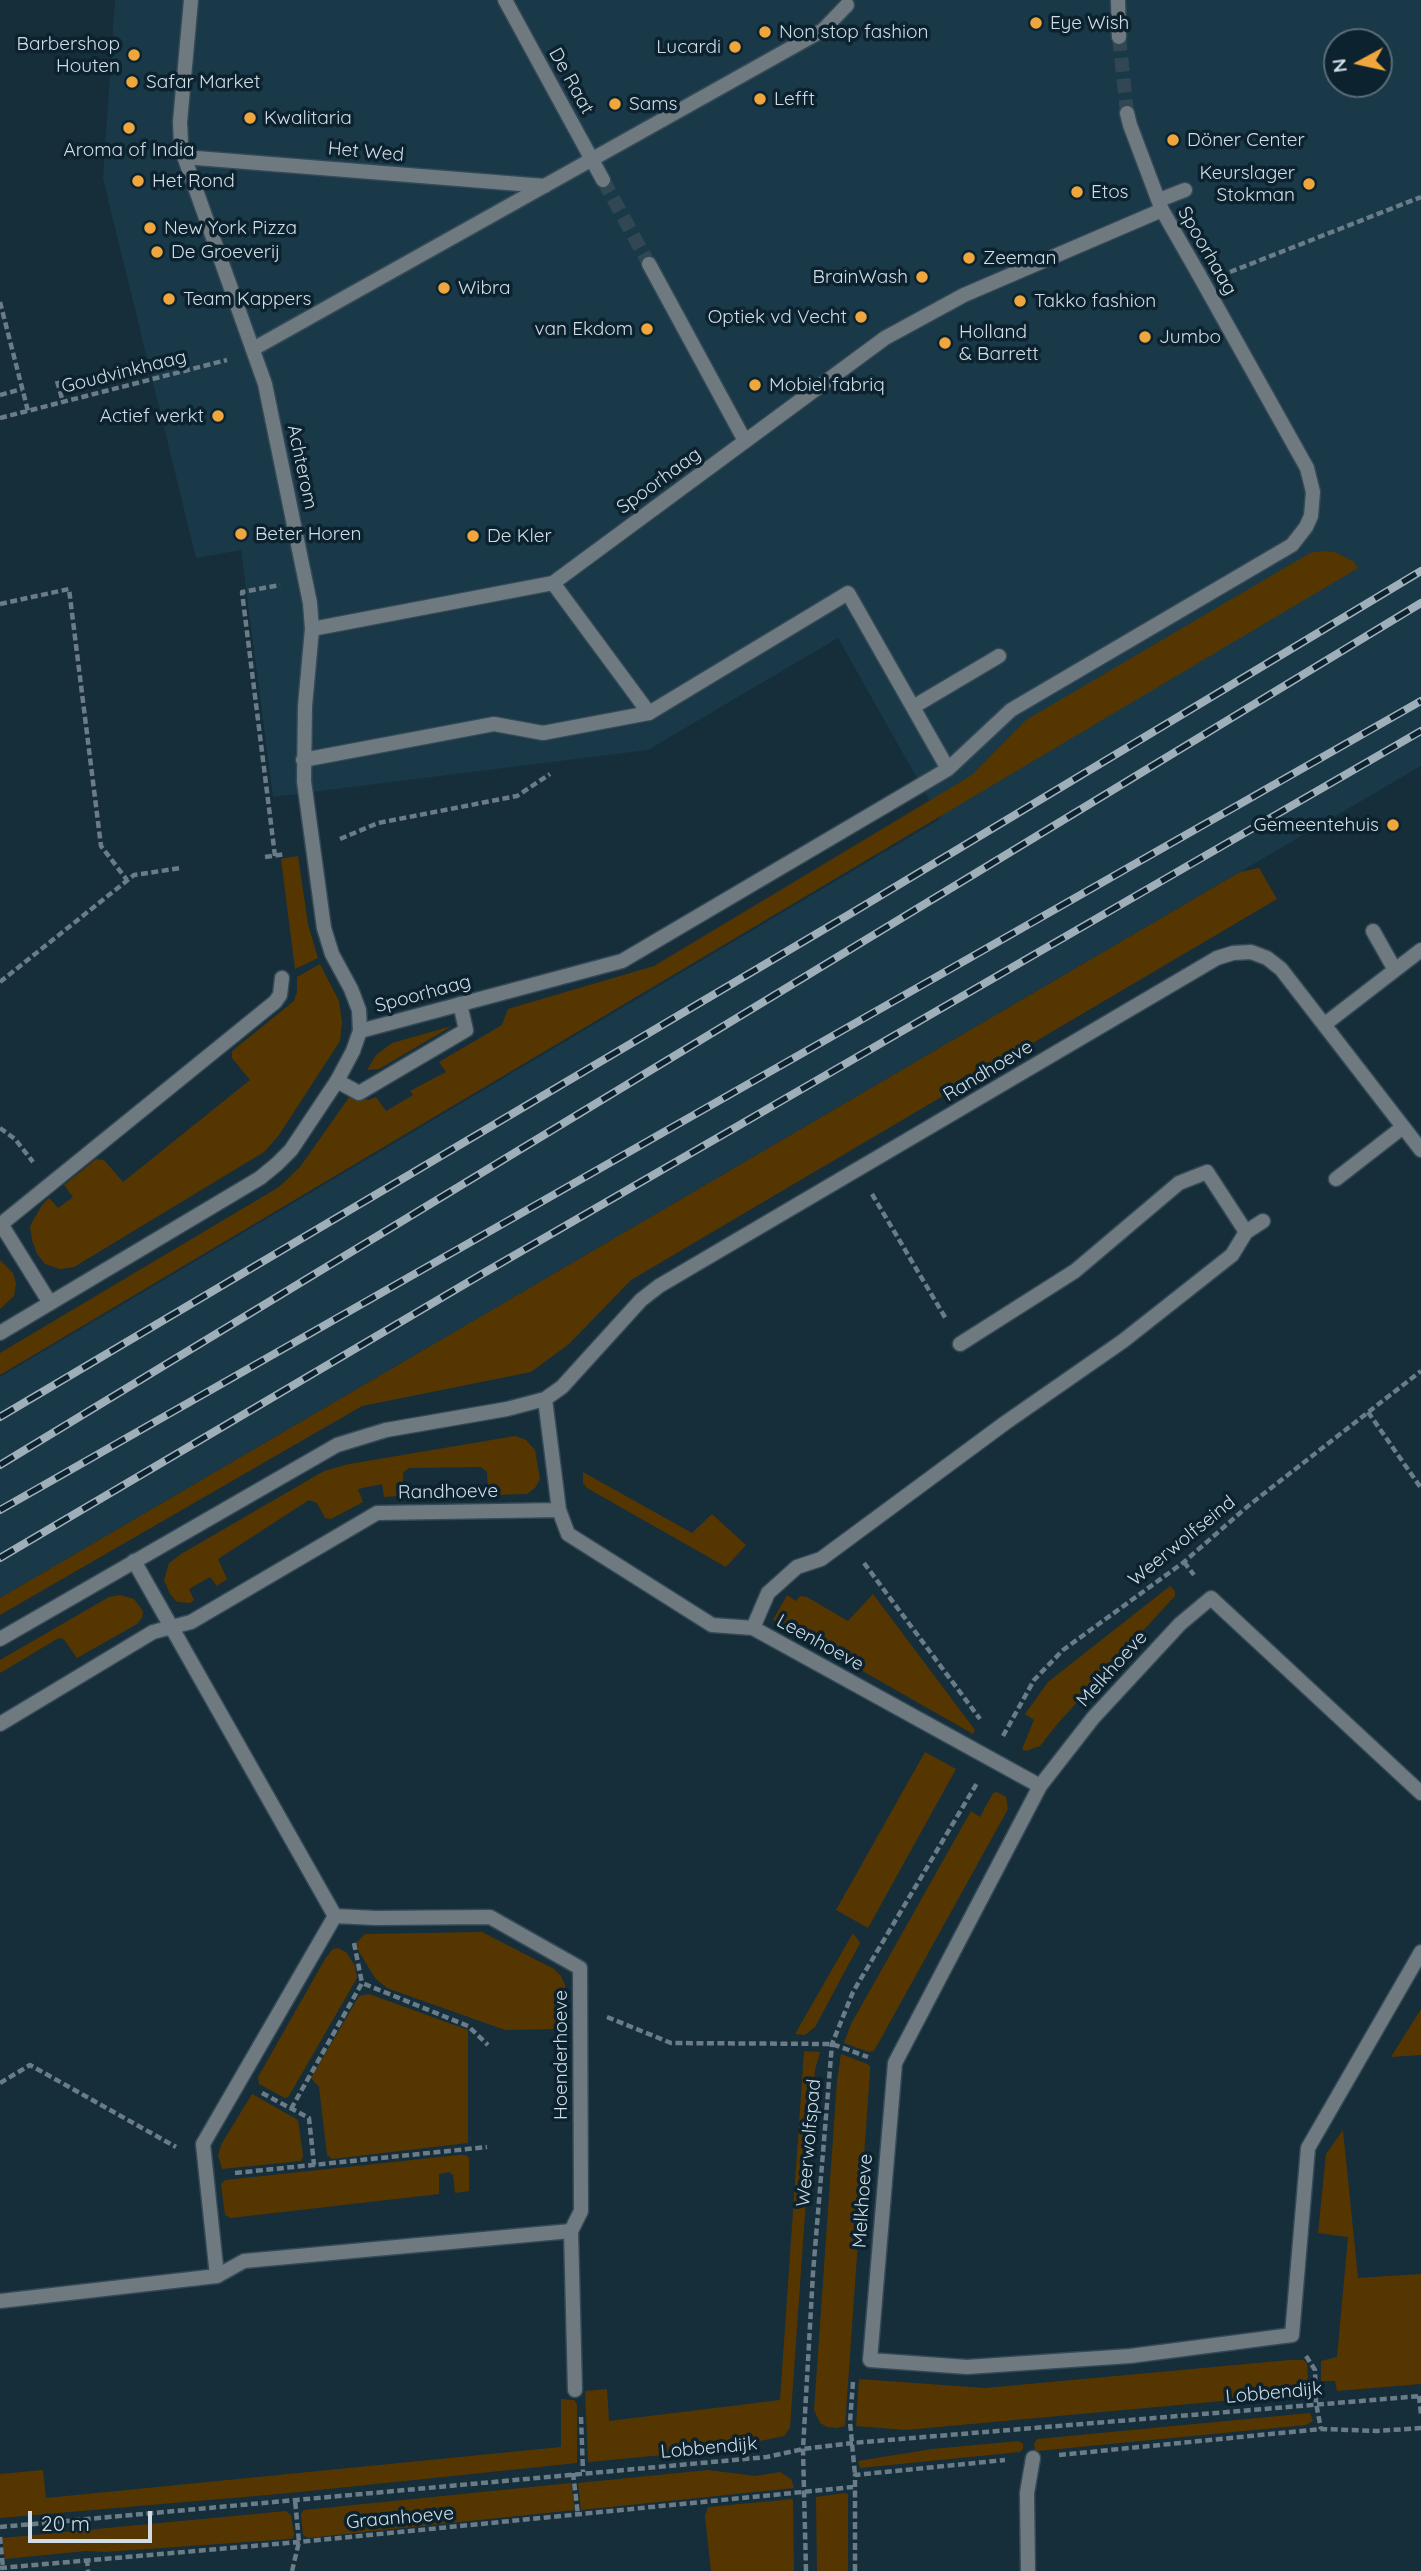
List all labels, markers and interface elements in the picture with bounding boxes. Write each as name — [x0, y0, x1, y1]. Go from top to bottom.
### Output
place label: Eye Wish — [1050, 12, 1129, 34]
marker: Eye Wish — [1028, 15, 1044, 31]
place label: Non stop fashion — [779, 21, 928, 43]
marker: Non stop fashion — [757, 24, 773, 40]
north arrow — [1323, 28, 1393, 98]
place label: Barbershop Houten — [17, 33, 120, 77]
place label: Lucardi — [656, 36, 721, 58]
marker: Lucardi — [727, 39, 743, 55]
street label: De Raat — [544, 44, 598, 118]
marker: Barbershop Houten — [126, 47, 142, 63]
text: N — [1326, 57, 1352, 74]
place label: Safar Market — [146, 71, 261, 93]
marker: Safar Market — [124, 74, 140, 90]
place label: Lefft — [774, 88, 815, 110]
marker: Lefft — [752, 91, 768, 107]
place label: Sams — [629, 93, 677, 115]
marker: Sams — [607, 96, 623, 112]
place label: Kwalitaria — [264, 107, 352, 129]
marker: Kwalitaria — [242, 110, 258, 126]
marker: Aroma of India — [121, 120, 137, 136]
place label: Döner Center — [1187, 129, 1305, 151]
marker: Döner Center — [1165, 132, 1181, 148]
street label: Het Wed — [327, 137, 405, 167]
place label: Aroma of India — [63, 139, 195, 161]
place label: Keurslager Stokman — [1199, 162, 1295, 206]
place label: Het Rond — [152, 170, 235, 192]
marker: Het Rond — [130, 173, 146, 189]
marker: Keurslager Stokman — [1301, 176, 1317, 192]
place label: Etos — [1091, 181, 1129, 203]
marker: Etos — [1069, 184, 1085, 200]
street label: Spoorhaag — [1173, 203, 1241, 299]
place label: New York Pizza — [164, 217, 297, 239]
marker: New York Pizza — [142, 220, 158, 236]
place label: De Groeverij — [171, 241, 280, 263]
marker: De Groeverij — [149, 244, 165, 260]
place label: Zeeman — [983, 247, 1056, 269]
marker: Zeeman — [961, 250, 977, 266]
place label: BrainWash — [813, 266, 908, 288]
marker: BrainWash — [914, 269, 930, 285]
place label: Wibra — [458, 277, 511, 299]
marker: Wibra — [436, 280, 452, 296]
place label: Team Kappers — [183, 288, 311, 310]
place label: Takko fashion — [1034, 290, 1156, 312]
marker: Team Kappers — [161, 291, 177, 307]
marker: Takko fashion — [1012, 293, 1028, 309]
place label: Optiek vd Vecht — [708, 306, 847, 328]
marker: Optiek vd Vecht — [853, 309, 869, 325]
place label: van Ekdom — [534, 318, 633, 340]
marker: van Ekdom — [639, 321, 655, 337]
place label: Holland & Barrett — [959, 321, 1039, 365]
place label: Jumbo — [1159, 326, 1221, 348]
marker: Jumbo — [1137, 329, 1153, 345]
marker: Holland & Barrett — [937, 335, 953, 351]
street label: Goudvinkhaag — [59, 345, 189, 399]
place label: Mobiel fabriq — [769, 374, 885, 396]
marker: Mobiel fabriq — [747, 377, 763, 393]
place label: Actief werkt — [100, 405, 204, 427]
marker: Actief werkt — [210, 408, 226, 424]
street label: Achterom — [282, 423, 322, 511]
street label: Spoorhaag — [613, 443, 705, 519]
place label: Beter Horen — [255, 523, 361, 545]
place label: De Kler — [487, 525, 552, 547]
marker: Beter Horen — [233, 526, 249, 542]
marker: De Kler — [465, 528, 481, 544]
place label: Gemeentehuis — [1254, 814, 1379, 836]
marker: Gemeentehuis — [1385, 817, 1401, 833]
street label: Spoorhaag — [373, 970, 473, 1018]
street label: Randhoeve — [939, 1035, 1037, 1107]
street label: Randhoeve — [398, 1480, 498, 1504]
street label: Weerwolfseind — [1124, 1491, 1240, 1591]
street label: Leenhoeve — [772, 1610, 868, 1676]
street label: Melkhoeve — [1072, 1626, 1152, 1712]
street label: Hoenderhoeve — [550, 1990, 572, 2120]
street label: Weerwolfspad — [792, 2078, 826, 2208]
street label: Melkhoeve — [848, 2153, 878, 2249]
street label: Lobbendijk — [1225, 2377, 1323, 2409]
street label: Lobbendijk — [660, 2432, 758, 2464]
scale bar — [32, 2498, 156, 2542]
street label: Graanhoeve — [345, 2502, 455, 2534]
text: 20 m — [41, 2510, 90, 2536]

